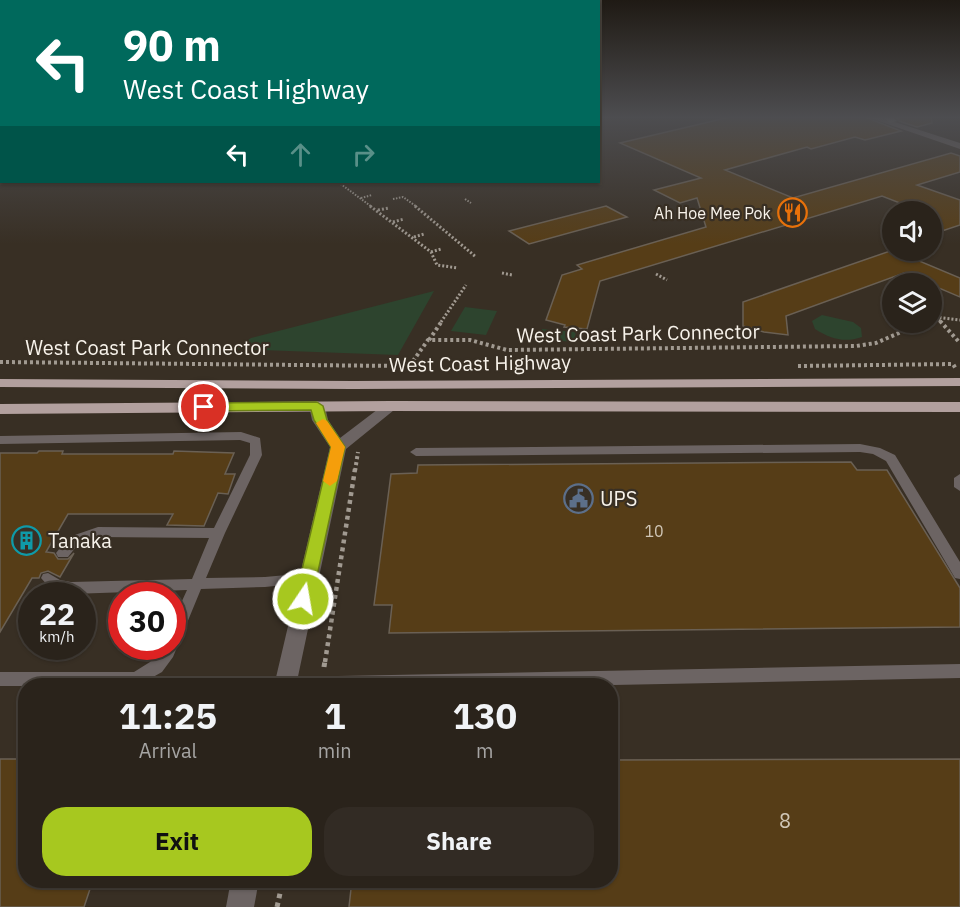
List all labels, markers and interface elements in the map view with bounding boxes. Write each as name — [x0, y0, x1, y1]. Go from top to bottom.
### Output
text: 90 m — [123, 18, 221, 73]
icon: left — [24, 24, 102, 102]
text: West Coast Highway — [123, 71, 369, 106]
icon: left — [221, 138, 254, 171]
icon: ahead — [284, 138, 317, 171]
icon: right — [347, 138, 380, 171]
restaurant icon: Ah Hoe Mee Pok — [776, 197, 808, 229]
map controls — [882, 201, 942, 333]
button: sound — [882, 201, 942, 261]
place label: Ah Hoe Mee Pok — [654, 203, 772, 223]
button: layers — [882, 273, 942, 333]
street label: West Coast Park Connector — [516, 317, 760, 349]
street label: West Coast Park Connector — [25, 334, 269, 361]
street label: West Coast Highway — [389, 348, 571, 378]
pin — [178, 381, 229, 432]
icon: arrive — [187, 390, 220, 423]
public building icon: UPS — [563, 482, 595, 514]
place label: UPS — [600, 485, 637, 512]
house number: 10 — [644, 521, 664, 541]
building icon: Tanaka — [11, 524, 43, 556]
place label: Tanaka — [48, 527, 112, 554]
position arrow — [271, 567, 335, 631]
speed limit sign: 30 — [108, 582, 186, 660]
text: 22 — [39, 594, 75, 633]
text: km/h — [39, 627, 75, 646]
text: 11:25 — [119, 692, 217, 739]
text: 1 — [324, 692, 346, 739]
text: 130 — [452, 692, 517, 739]
text: Arrival — [139, 737, 197, 764]
text: min — [318, 737, 352, 764]
text: m — [476, 737, 494, 764]
button: Exit — [42, 807, 312, 876]
button: Share — [324, 807, 594, 876]
house number: 8 — [779, 807, 791, 834]

